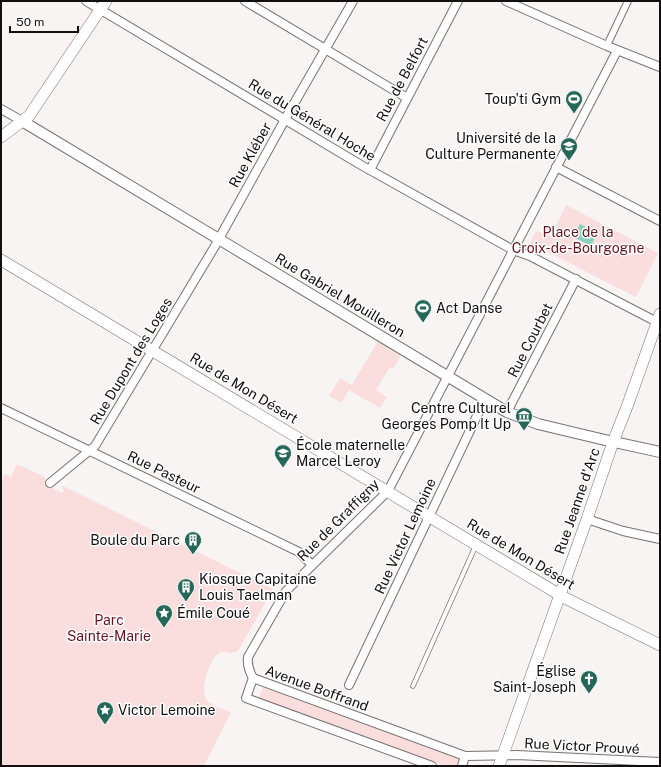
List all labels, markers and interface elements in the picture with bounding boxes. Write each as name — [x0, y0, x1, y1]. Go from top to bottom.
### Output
scale bar — [10, 8, 78, 34]
text: 50 m — [16, 15, 44, 29]
street label: Rue de Belfort — [373, 34, 431, 124]
street label: Rue du Général Hoche — [246, 76, 378, 164]
sports icon: Toup'ti Gym — [564, 89, 584, 114]
place label: Toup'ti Gym — [485, 91, 561, 107]
street label: Rue Kléber — [226, 120, 274, 190]
place label: Université de la Culture Permanente — [425, 130, 556, 162]
school or university icon: Université de la Culture Permanente — [559, 136, 579, 161]
park label: Place de la Croix-de-Bourgogne — [512, 224, 644, 256]
street label: Rue Gabriel Mouilleron — [272, 250, 408, 340]
street label: Rue Dupont des Loges — [87, 295, 175, 427]
sports icon: Act Danse — [413, 298, 433, 323]
place label: Act Danse — [436, 300, 502, 316]
street label: Rue Courbet — [504, 300, 556, 380]
street label: Rue de Mon Désert — [187, 349, 301, 427]
place label: Centre Culturel Georges Pomp It Up — [381, 400, 511, 432]
museum icon: Centre Culturel Georges Pomp It Up — [514, 406, 534, 431]
place label: École maternelle Marcel Leroy — [296, 436, 405, 469]
school or university icon: École maternelle Marcel Leroy — [273, 443, 293, 468]
street label: Rue Jeanne d'Arc — [551, 446, 603, 556]
street label: Rue Pasteur — [125, 448, 203, 496]
street label: Rue de Graffigny — [294, 475, 383, 564]
street label: Rue Victor Lemoine — [371, 475, 439, 596]
street label: Rue de Mon Désert — [464, 515, 578, 593]
building icon: Boule du Parc — [183, 530, 203, 555]
place label: Boule du Parc — [90, 532, 180, 548]
place label: Kiosque Capitaine Louis Taelman — [199, 571, 317, 603]
building icon: Kiosque Capitaine Louis Taelman — [176, 577, 196, 602]
place icon: Émile Coué — [154, 603, 174, 628]
place label: Émile Coué — [177, 604, 250, 621]
park label: Parc Sainte-Marie — [67, 612, 151, 644]
street label: Avenue Boffrand — [263, 662, 371, 714]
place label: Église Saint-Joseph — [493, 662, 576, 695]
church icon: Église Saint-Joseph — [579, 669, 599, 694]
place icon: Victor Lemoine — [95, 700, 115, 725]
place label: Victor Lemoine — [118, 702, 216, 718]
street label: Rue Victor Prouvé — [524, 735, 640, 757]

